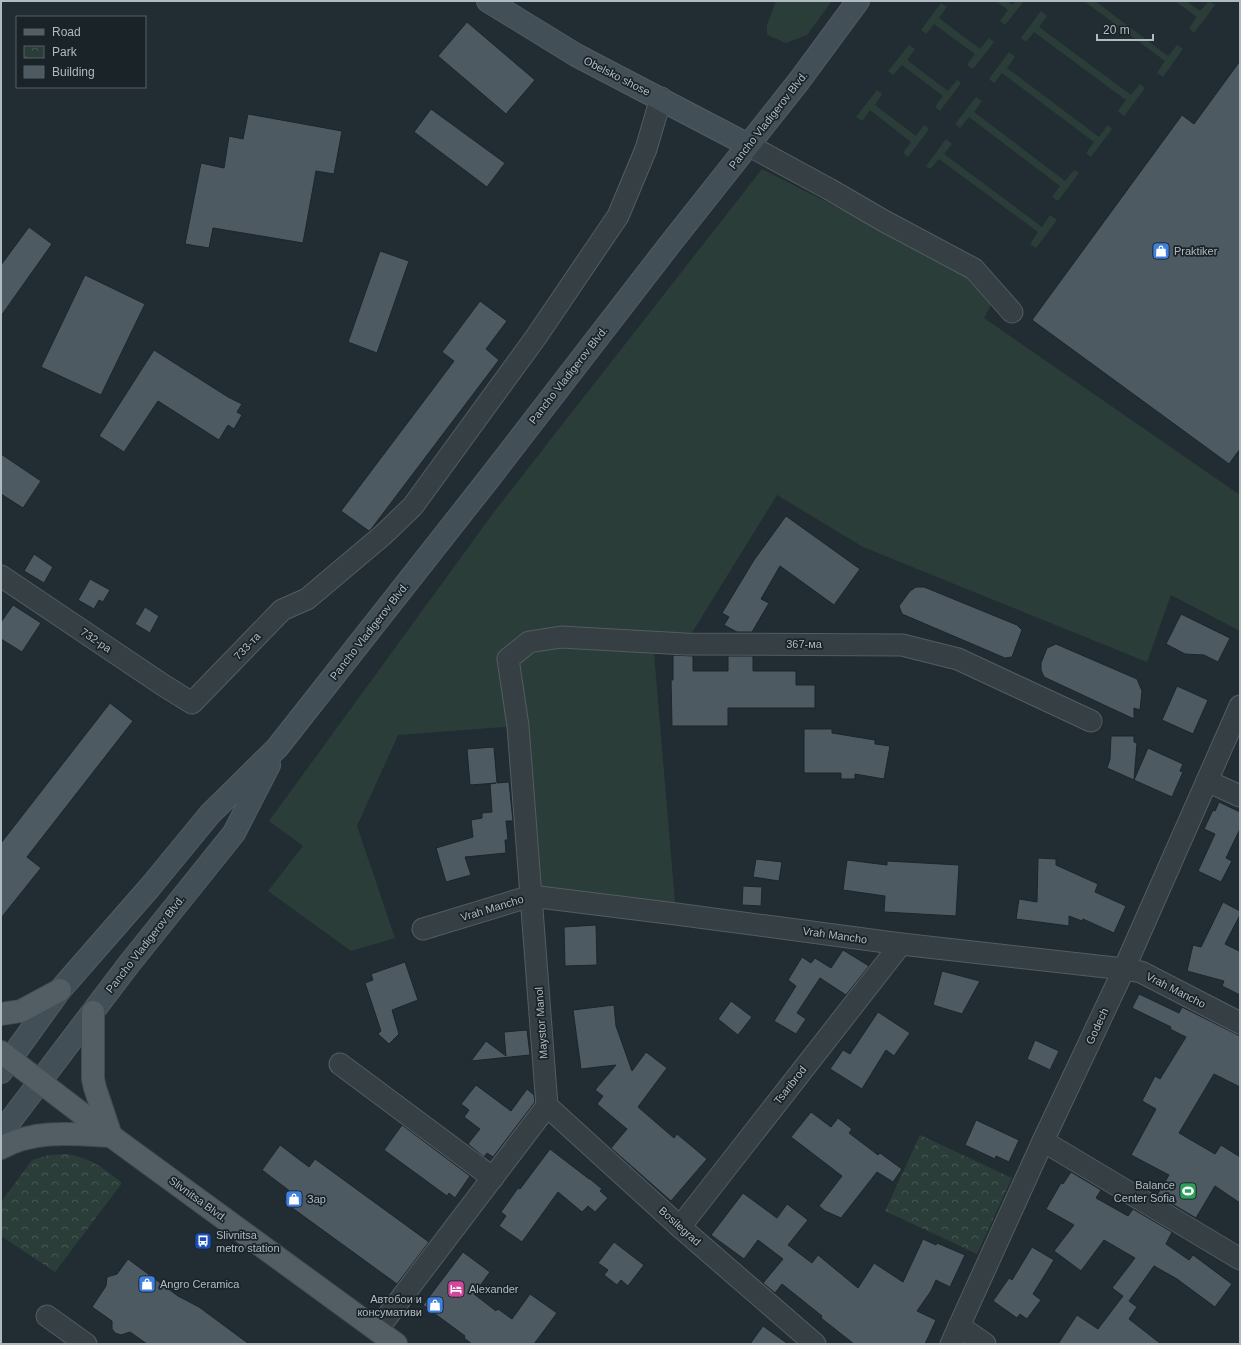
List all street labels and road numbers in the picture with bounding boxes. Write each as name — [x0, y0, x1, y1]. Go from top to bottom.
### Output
street label: Obelsko shose — [582, 54, 652, 98]
street label: Pancho Vladigerov Blvd. — [726, 69, 810, 171]
street label: Pancho Vladigerov Blvd. — [526, 324, 610, 426]
street label: Pancho Vladigerov Blvd. — [327, 580, 411, 682]
street label: 732-ра — [78, 625, 114, 655]
street label: 733-та — [231, 629, 263, 662]
street label: 367-ма — [786, 638, 823, 650]
street label: Pancho Vladigerov Blvd. — [103, 893, 187, 995]
street label: Vrah Mancho — [459, 893, 525, 923]
street label: Vrah Mancho — [802, 925, 868, 945]
street label: Vrah Mancho — [1144, 970, 1208, 1010]
street label: Maystor Manol — [532, 987, 550, 1059]
street label: Godech — [1083, 1006, 1111, 1046]
street label: Tsaribrod — [771, 1063, 809, 1107]
street label: Slivnitsa Blvd. — [167, 1174, 229, 1224]
street label: Bosilegrad — [657, 1204, 703, 1248]

